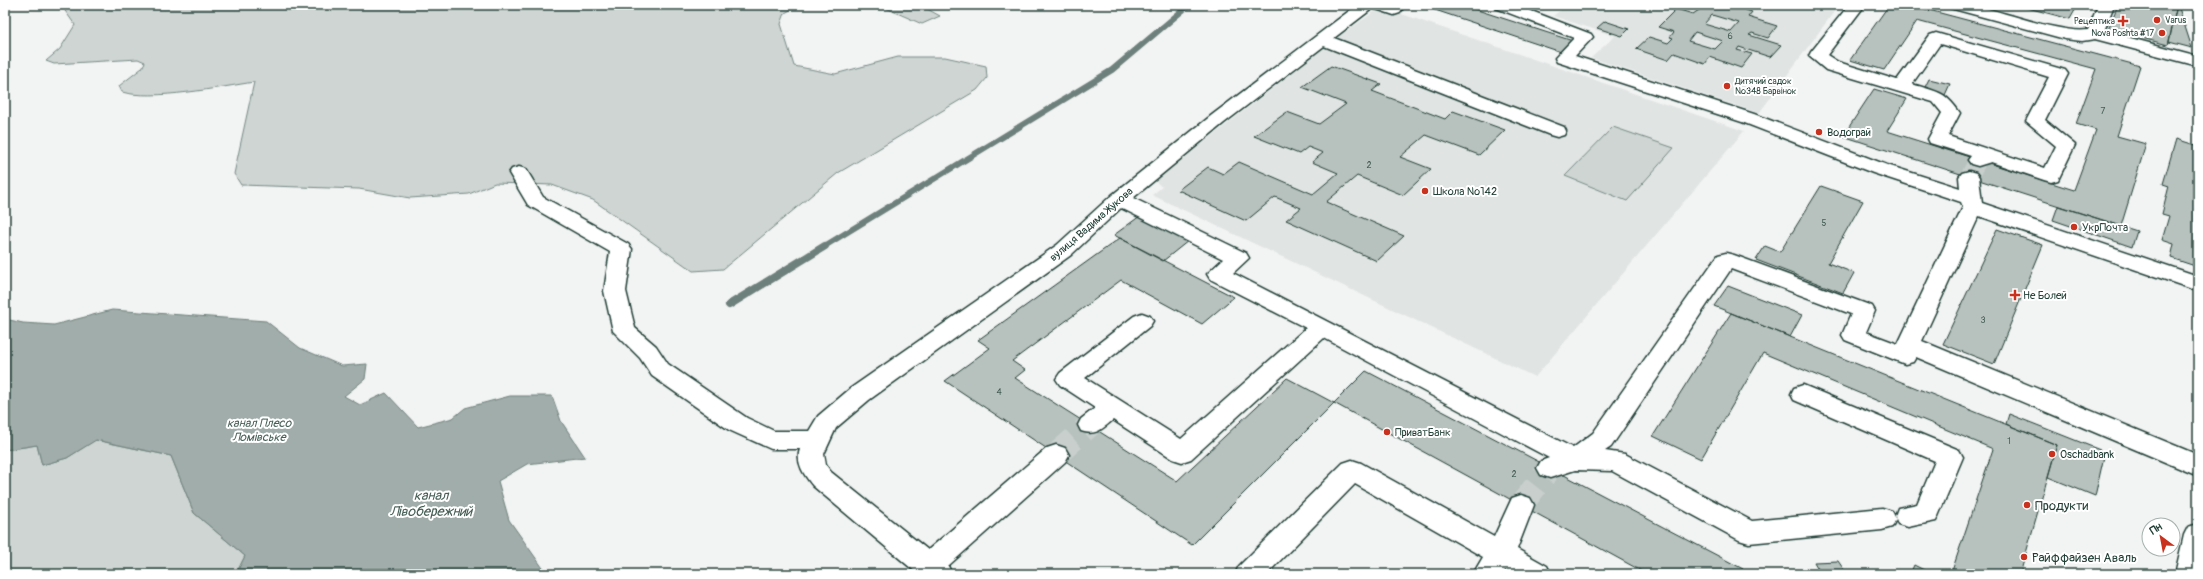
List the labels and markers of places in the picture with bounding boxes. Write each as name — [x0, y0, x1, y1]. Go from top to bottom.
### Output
marker: Varus — [2152, 15, 2162, 25]
place label: Varus — [2165, 15, 2186, 26]
place label: Рецептика — [2074, 16, 2115, 27]
marker: Рецептика — [2118, 16, 2128, 26]
place label: Nova Poshta #17 — [2091, 28, 2154, 39]
marker: Nova Poshta #17 — [2157, 28, 2167, 38]
place label: Дитячий садок №348 Барвінок — [1734, 76, 1797, 97]
marker: Дитячий садок №348 Барвінок — [1722, 81, 1732, 91]
place label: Водограй — [1827, 126, 1871, 139]
marker: Водограй — [1814, 127, 1824, 137]
place label: Школа №142 — [1433, 185, 1497, 198]
marker: Школа №142 — [1420, 186, 1430, 196]
place label: УкрПочта — [2082, 221, 2128, 234]
marker: УкрПочта — [2069, 222, 2079, 232]
place label: Не Болей — [2023, 289, 2067, 302]
marker: Не Болей — [2010, 290, 2020, 300]
place label: ПриватБанк — [1395, 426, 1451, 439]
marker: ПриватБанк — [1382, 427, 1392, 437]
place label: Oschadbank — [2060, 448, 2115, 461]
marker: Oschadbank — [2047, 449, 2057, 459]
place label: Продукти — [2035, 498, 2088, 514]
marker: Продукти — [2022, 500, 2032, 510]
place label: Райффайзен Аваль — [2032, 550, 2137, 566]
marker: Райффайзен Аваль — [2019, 552, 2029, 562]

